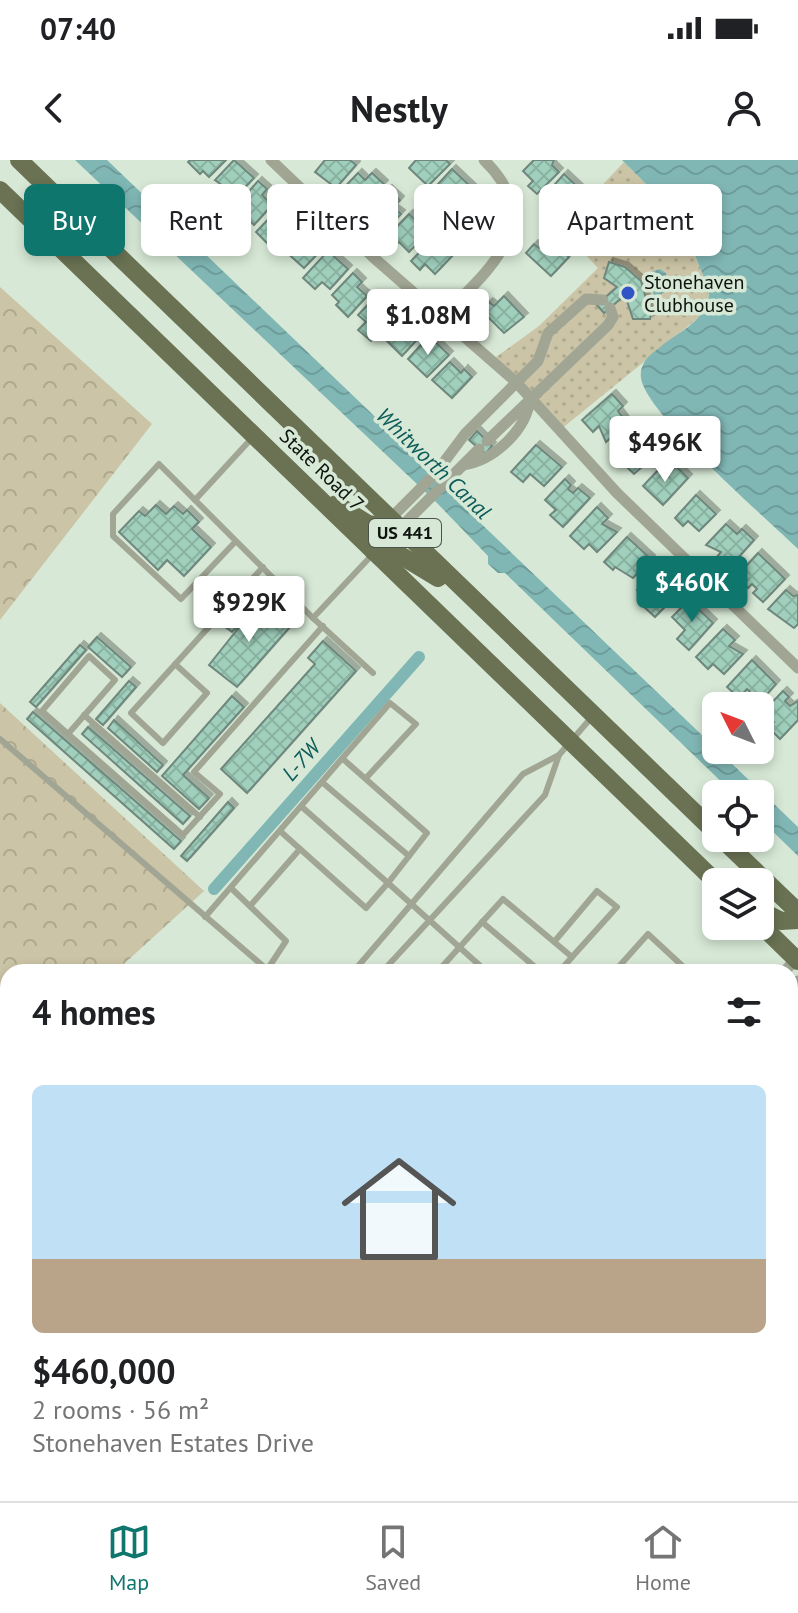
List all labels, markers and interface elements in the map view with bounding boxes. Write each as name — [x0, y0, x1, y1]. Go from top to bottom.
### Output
text: 07:40 — [40, 9, 116, 48]
text: Nestly — [350, 85, 448, 132]
icon: back — [32, 86, 76, 130]
icon: person — [722, 86, 766, 130]
chip: Buy — [24, 184, 125, 256]
chip: Rent — [141, 184, 251, 256]
chip: Filters — [267, 184, 398, 256]
chip: New — [414, 184, 523, 256]
chip: Apartment — [539, 184, 722, 256]
place label: Stonehaven Clubhouse — [644, 269, 744, 318]
marker: Stonehaven Clubhouse — [619, 284, 637, 302]
pin: $1.08M — [363, 289, 493, 357]
text: $1.08M — [385, 298, 471, 331]
water label: Whitworth Canal — [371, 401, 497, 525]
pin: $496K — [609, 416, 721, 484]
street label: State Road 7 — [274, 423, 370, 517]
text: $496K — [627, 425, 703, 458]
road number: US 441 — [369, 519, 441, 547]
pin: $460K — [636, 556, 748, 624]
text: $460K — [654, 565, 730, 598]
pin: $929K — [193, 576, 305, 644]
text: $929K — [211, 585, 287, 618]
north arrow — [702, 692, 774, 764]
map controls — [702, 692, 774, 940]
water label: L-7W — [276, 732, 328, 786]
button: locate — [702, 780, 774, 852]
button: layers — [702, 868, 774, 940]
text: 4 homes — [32, 990, 156, 1034]
icon: filters — [722, 990, 766, 1034]
icon: home — [327, 1137, 471, 1281]
text: $460,000 — [32, 1349, 176, 1393]
text: 2 rooms · 56 m² — [32, 1393, 209, 1426]
text: Stonehaven Estates Drive — [32, 1426, 314, 1459]
tab: Map — [107, 1520, 151, 1596]
tab: Saved — [365, 1520, 421, 1596]
tab: Home — [635, 1520, 691, 1596]

